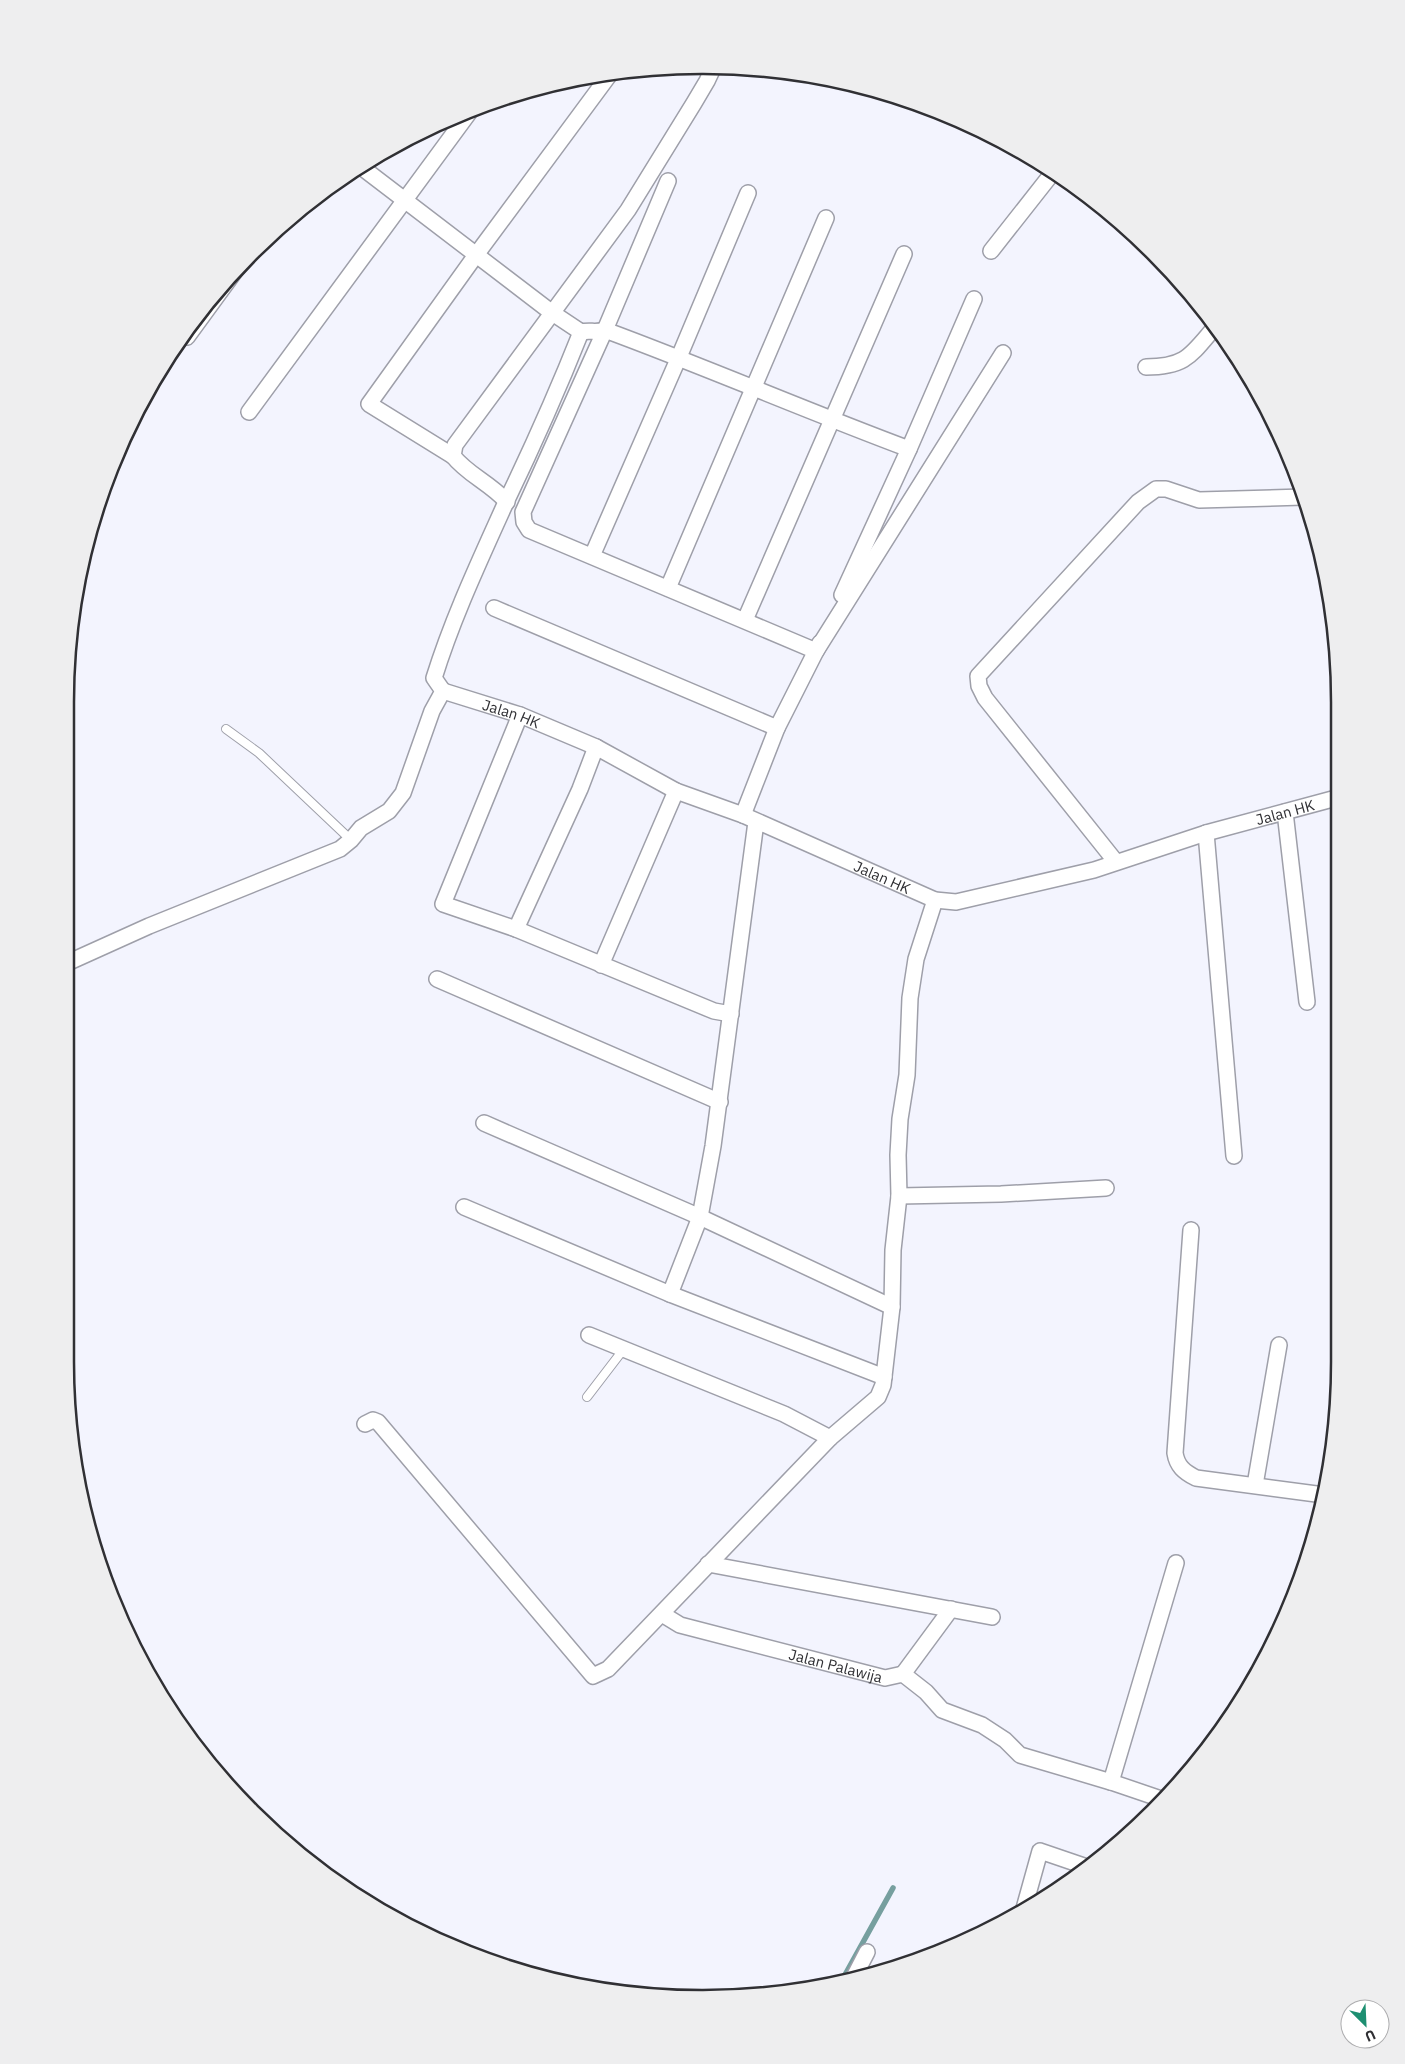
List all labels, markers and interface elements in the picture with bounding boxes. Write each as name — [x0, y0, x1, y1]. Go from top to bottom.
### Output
street label: Jalan HK — [480, 694, 544, 732]
street label: Jalan HK — [1254, 795, 1317, 829]
street label: Jalan HK — [851, 856, 914, 898]
street label: Jalan Palawija — [787, 1644, 885, 1686]
north arrow — [1340, 1999, 1390, 2049]
text: U — [1362, 2026, 1378, 2046]

